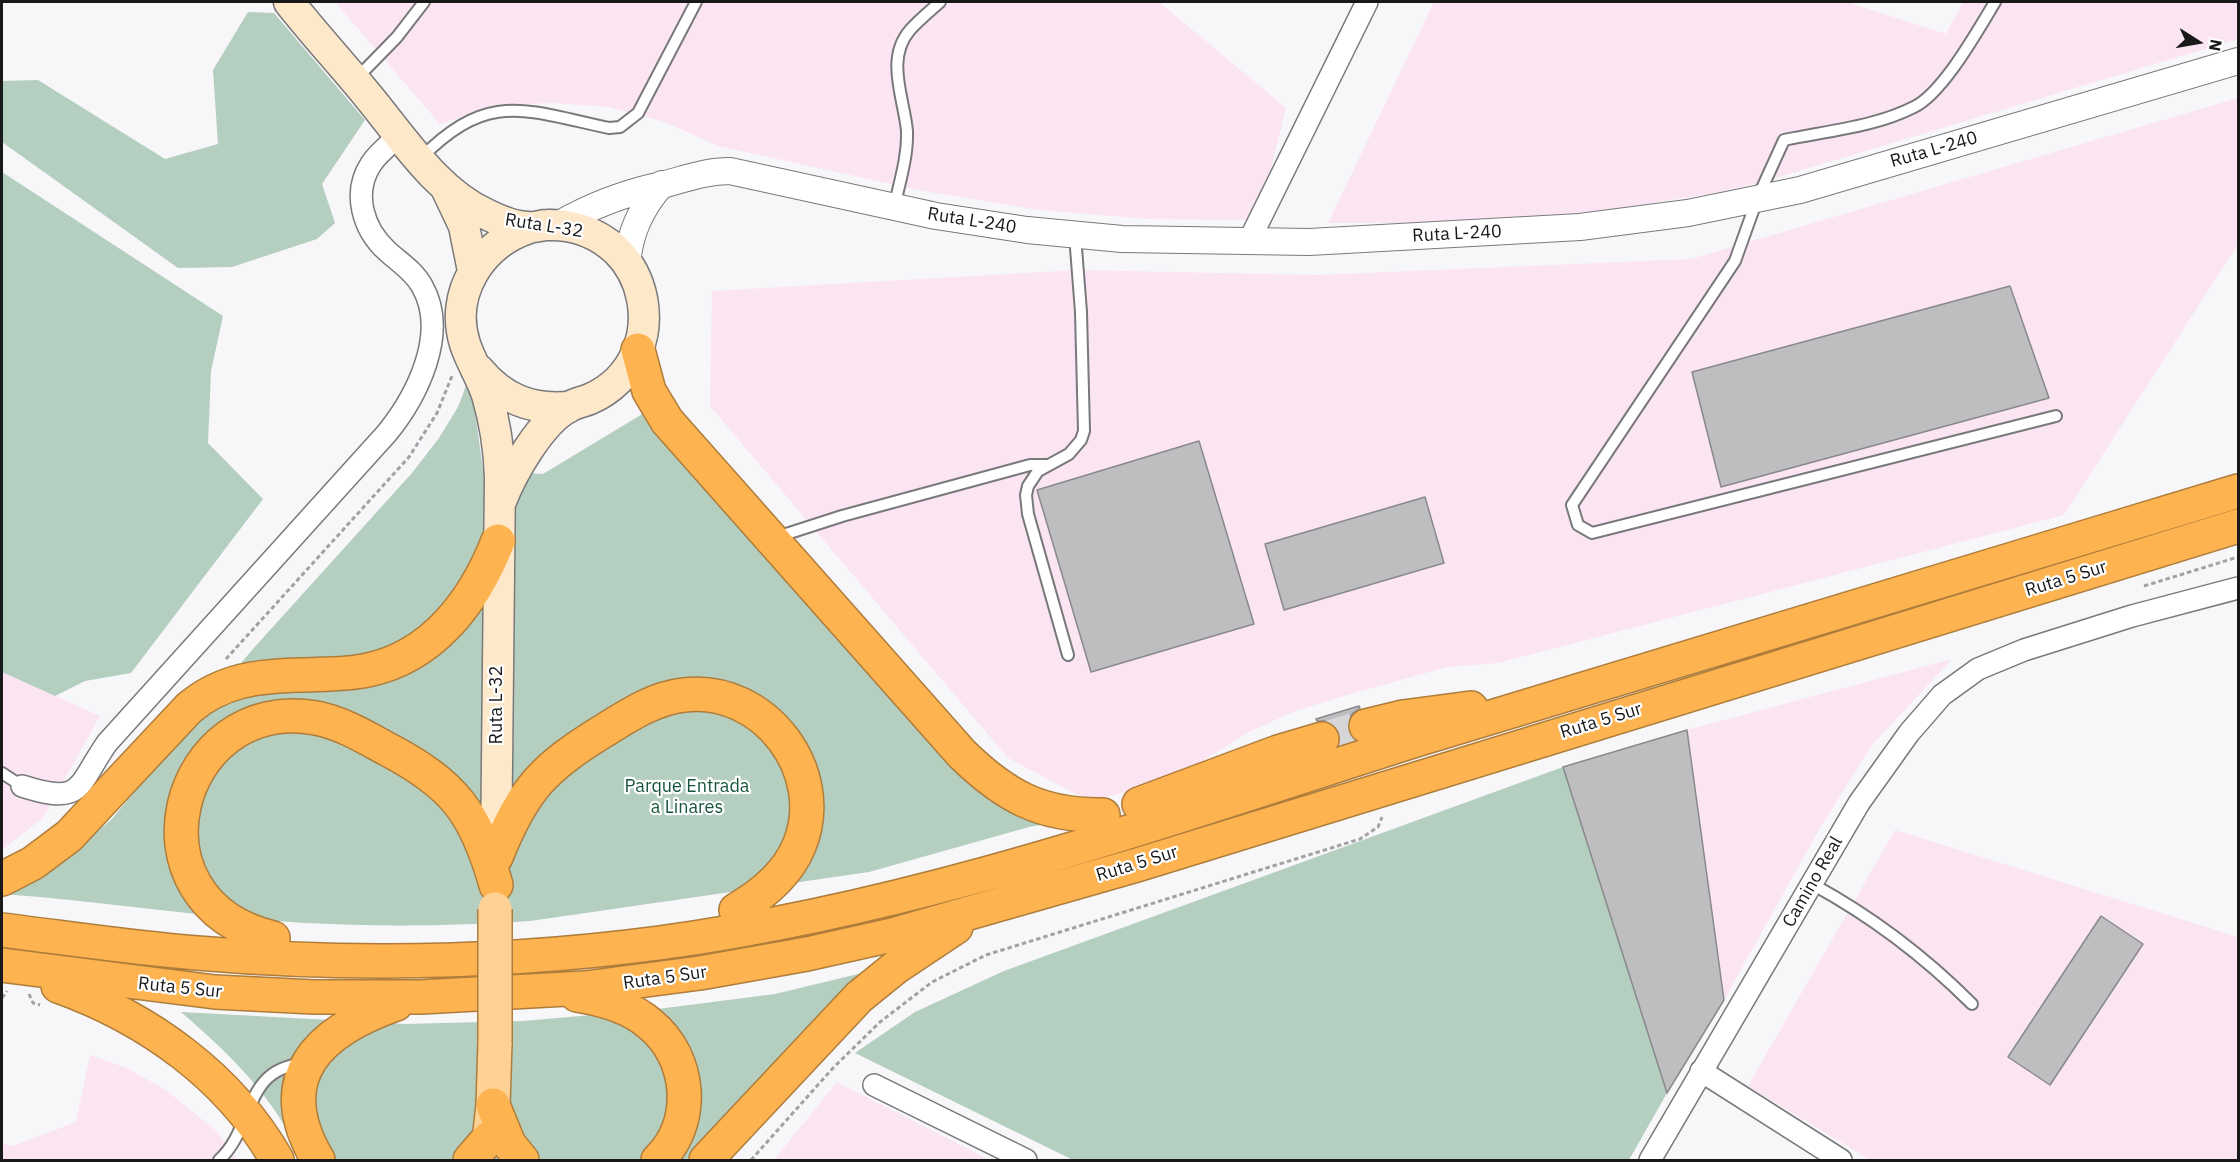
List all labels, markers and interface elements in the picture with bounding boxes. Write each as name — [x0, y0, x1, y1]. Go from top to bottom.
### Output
north arrow — [2168, 12, 2228, 72]
text: N — [2205, 38, 2227, 53]
street label: Ruta L-240 — [1888, 127, 1980, 173]
street label: Ruta L-240 — [926, 203, 1018, 239]
street label: Ruta L-32 — [503, 209, 585, 243]
street label: Ruta L-240 — [1412, 221, 1502, 247]
street label: Ruta 5 Sur — [2023, 556, 2109, 602]
street label: Ruta L-32 — [486, 665, 508, 745]
street label: Ruta 5 Sur — [1558, 698, 1644, 744]
park label: Parque Entrada a Linares — [625, 776, 749, 818]
street label: Camino Real — [1778, 833, 1848, 931]
street label: Ruta 5 Sur — [1094, 841, 1180, 887]
street label: Ruta 5 Sur — [622, 961, 708, 995]
street label: Ruta 5 Sur — [137, 973, 223, 1003]

